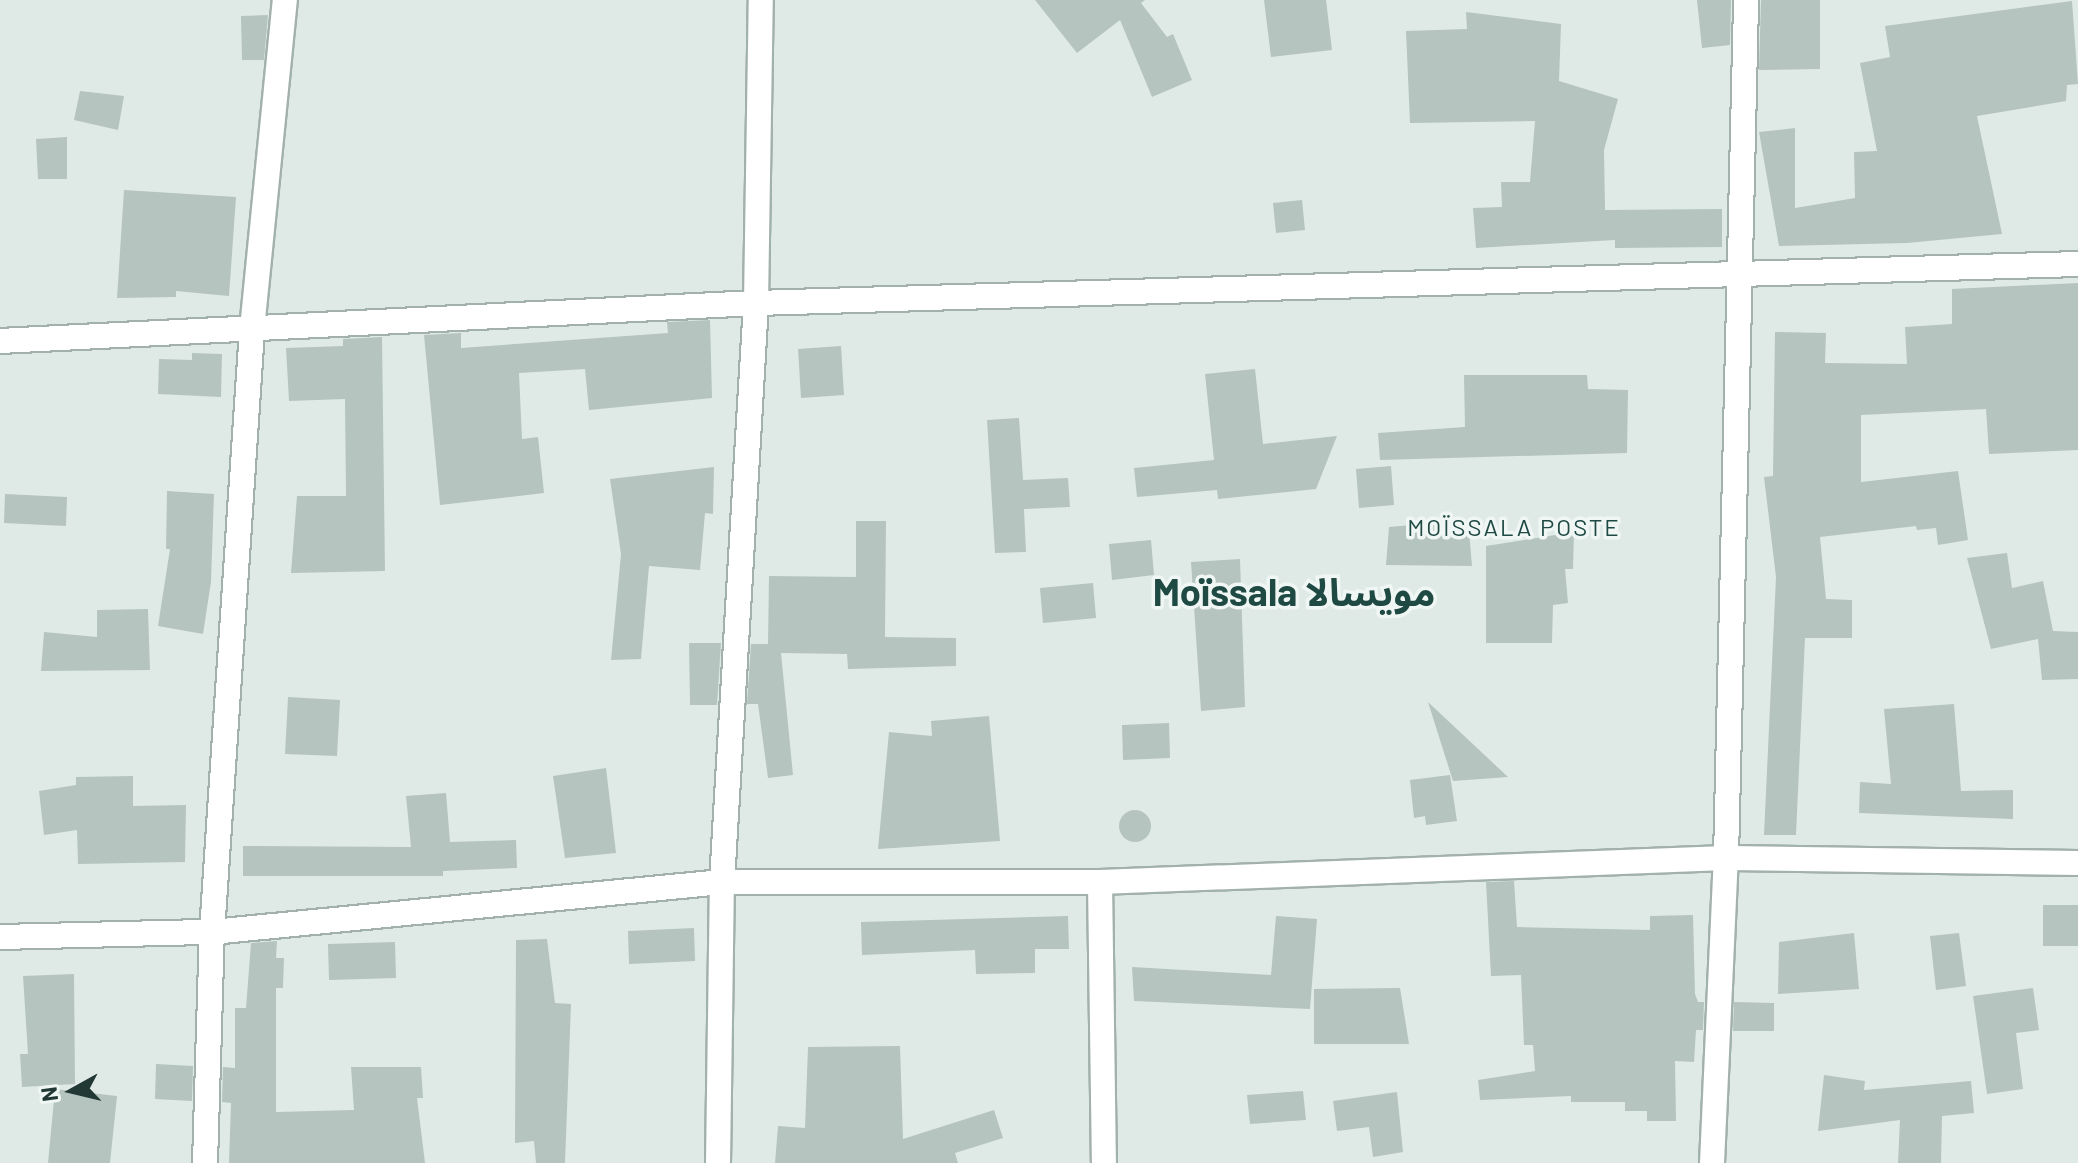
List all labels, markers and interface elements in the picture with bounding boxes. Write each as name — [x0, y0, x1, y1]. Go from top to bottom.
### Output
district label: MOÏSSALA POSTE — [1407, 513, 1621, 541]
district label: Moïssala مويسالا — [1153, 569, 1435, 615]
north arrow — [32, 1051, 112, 1131]
text: N — [34, 1085, 62, 1103]

